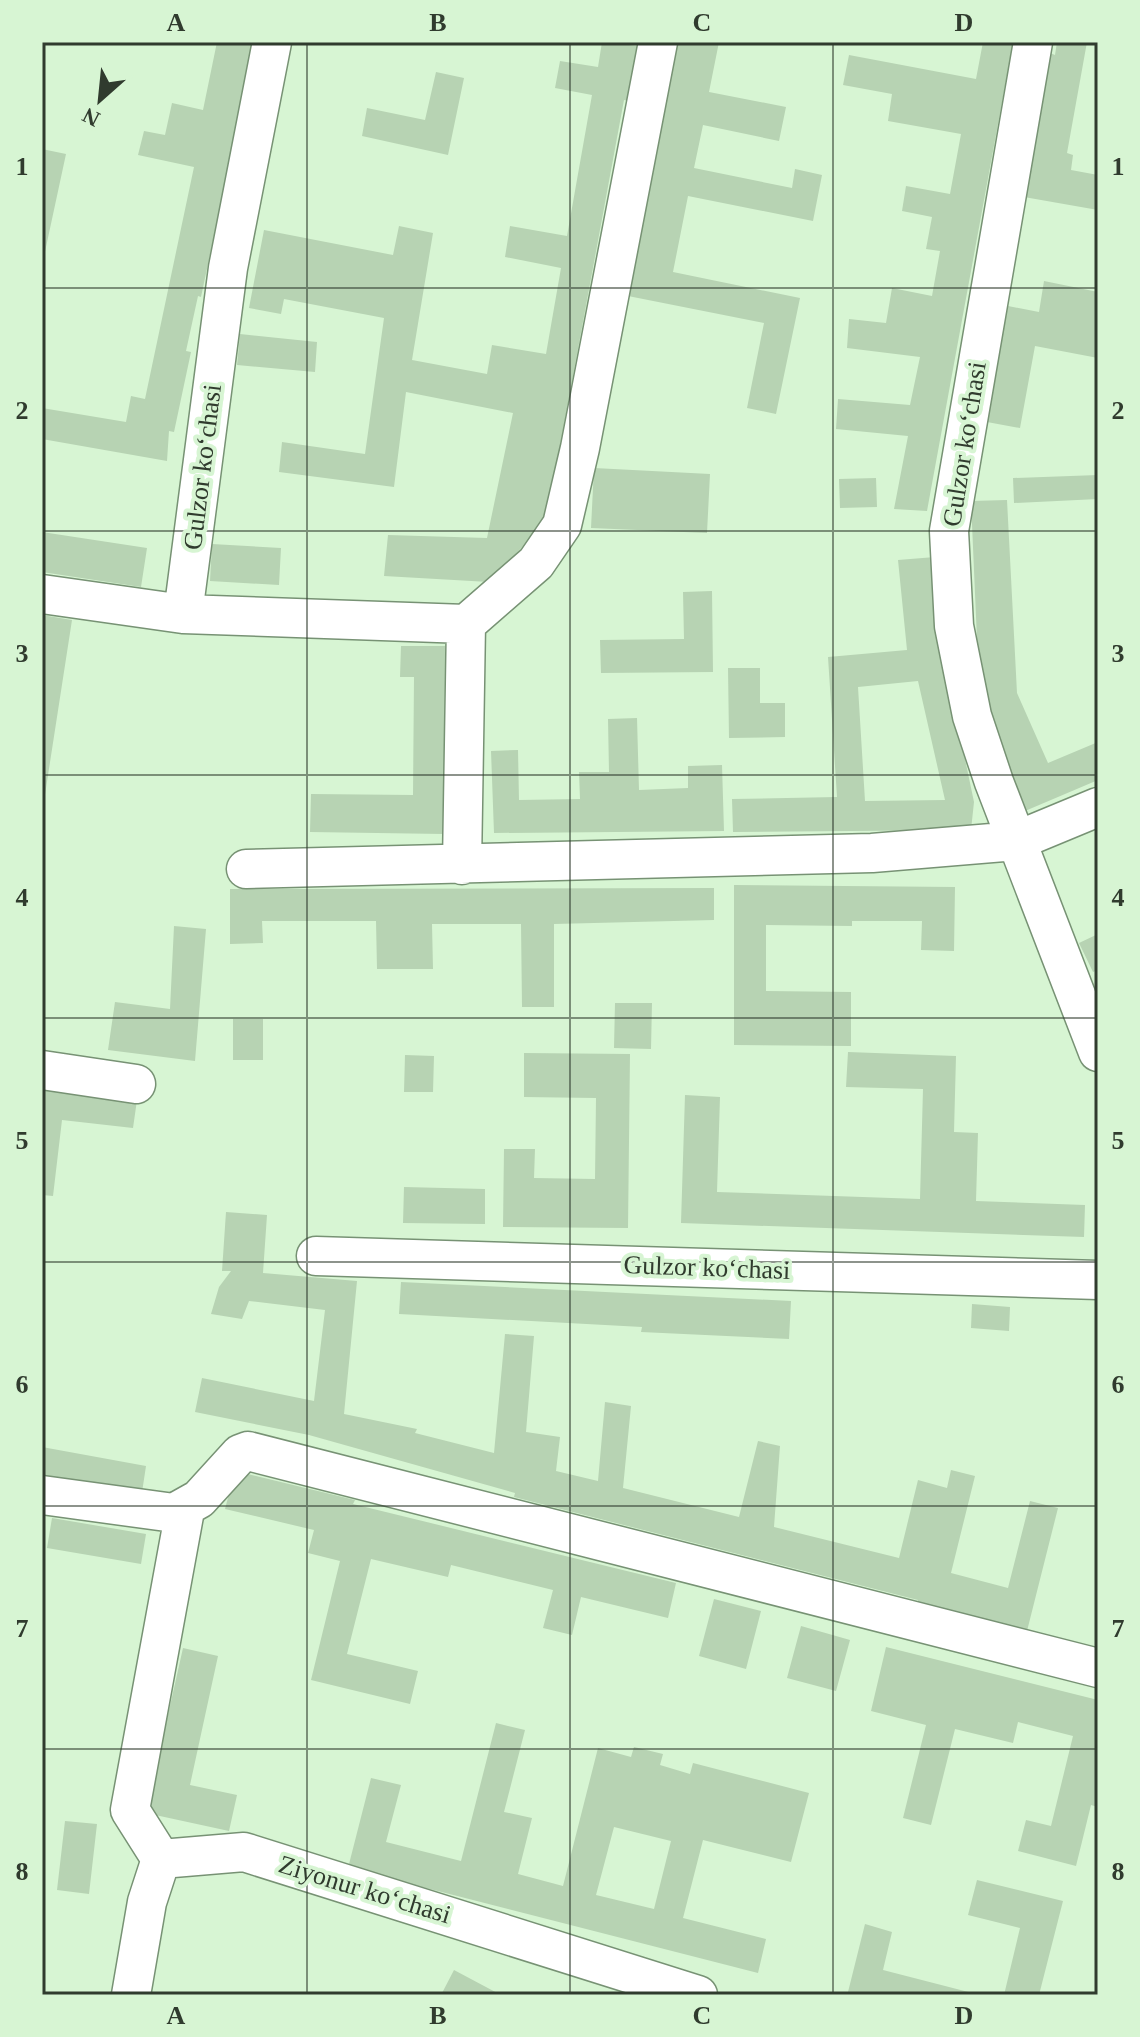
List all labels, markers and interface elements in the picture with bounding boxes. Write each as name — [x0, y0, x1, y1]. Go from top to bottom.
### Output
text: A — [167, 8, 186, 37]
text: B — [429, 8, 447, 37]
text: C — [693, 8, 711, 37]
text: D — [955, 8, 973, 37]
north arrow — [60, 60, 140, 140]
text: N — [78, 103, 104, 132]
text: 1 — [16, 152, 29, 181]
text: 1 — [1112, 152, 1125, 181]
street label: Gulzor koʻchasi — [937, 359, 992, 529]
street label: Gulzor koʻchasi — [178, 383, 227, 552]
text: 2 — [16, 396, 29, 425]
text: 2 — [1112, 396, 1125, 425]
text: 3 — [16, 639, 29, 668]
text: 3 — [1112, 639, 1125, 668]
text: 4 — [16, 883, 29, 912]
text: 4 — [1112, 883, 1125, 912]
text: 5 — [16, 1126, 29, 1155]
text: 5 — [1112, 1126, 1125, 1155]
street label: Gulzor koʻchasi — [623, 1250, 791, 1285]
text: 6 — [16, 1370, 29, 1399]
text: 6 — [1112, 1370, 1125, 1399]
text: 7 — [16, 1614, 29, 1643]
text: 7 — [1112, 1614, 1125, 1643]
street label: Ziyonur koʻchasi — [275, 1850, 454, 1929]
text: 8 — [16, 1857, 29, 1886]
text: 8 — [1112, 1857, 1125, 1886]
text: A — [167, 2001, 186, 2030]
text: B — [429, 2001, 447, 2030]
text: C — [693, 2001, 711, 2030]
text: D — [955, 2001, 973, 2030]

